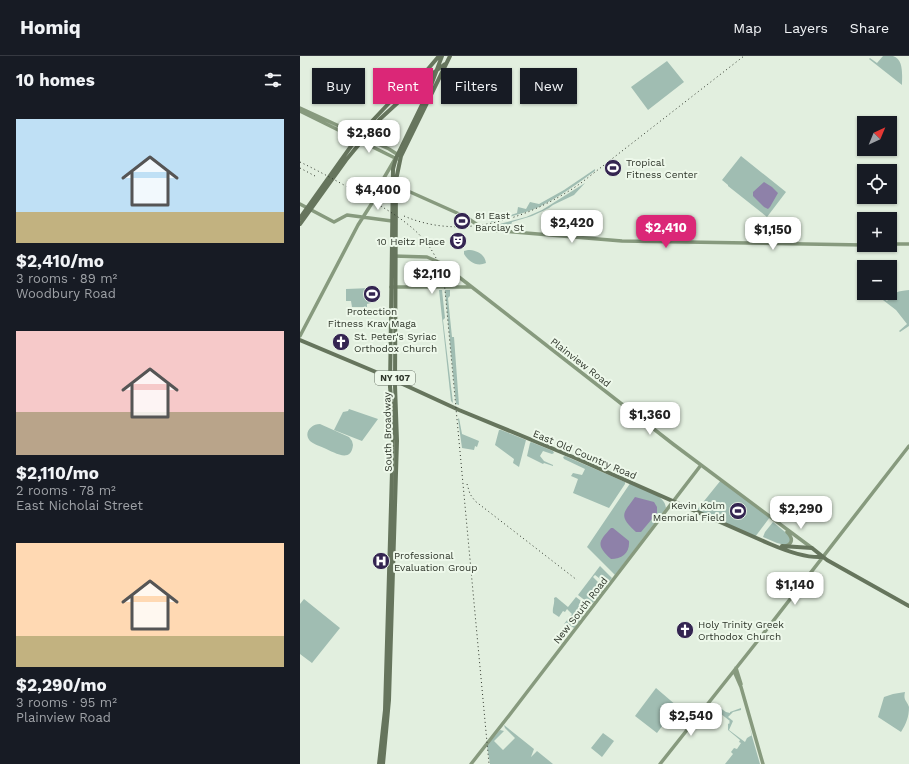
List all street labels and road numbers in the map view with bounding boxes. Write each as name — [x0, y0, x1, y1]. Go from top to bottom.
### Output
street label: Plainview Road — [549, 336, 613, 389]
road number: NY 107 — [375, 371, 415, 385]
street label: South Broadway — [381, 391, 394, 472]
street label: East Old Country Road — [531, 428, 638, 481]
street label: New South Road — [551, 575, 610, 646]

